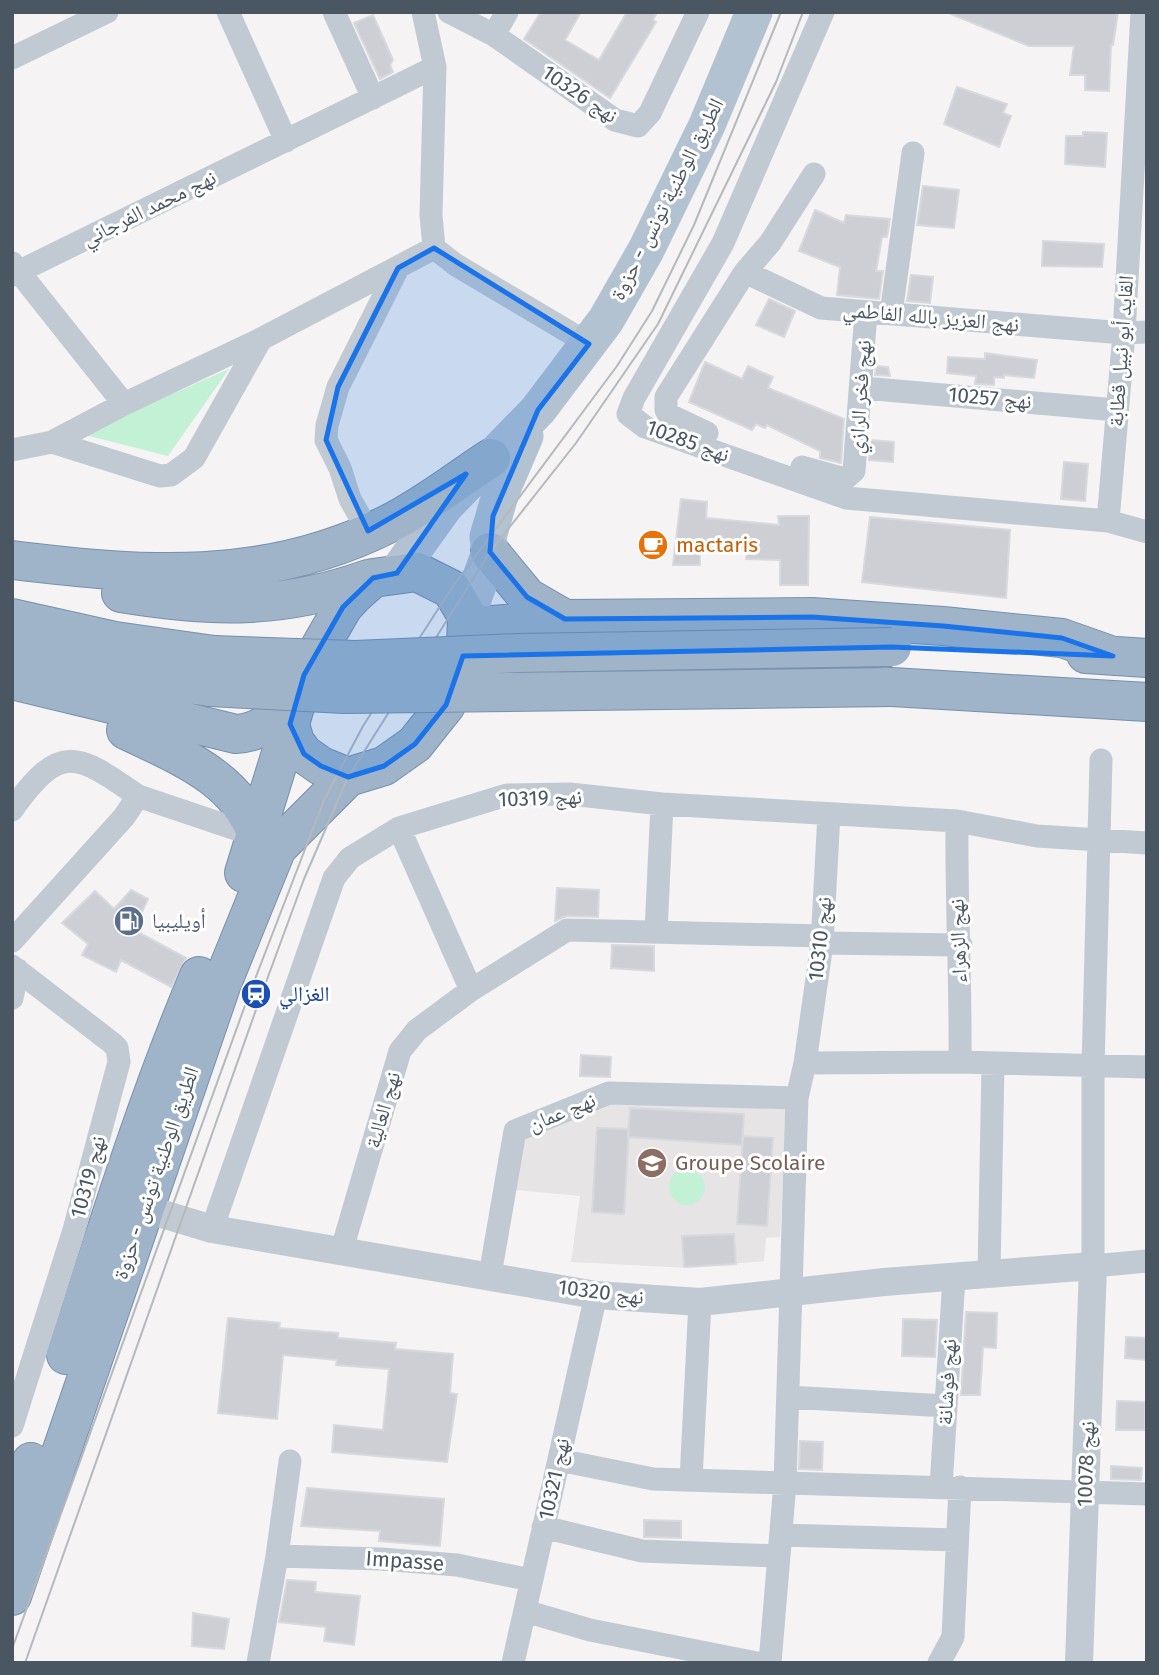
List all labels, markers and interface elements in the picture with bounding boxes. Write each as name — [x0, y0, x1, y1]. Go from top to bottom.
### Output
street label: نهج 10326 — [537, 59, 623, 129]
street label: الطريق الوطنية تونس - حزوة — [605, 94, 729, 304]
street label: نهج محمد الفرجاني — [78, 164, 222, 255]
street label: القايد أبو نبيل قطابة — [1103, 274, 1139, 428]
street label: نهج العزيز بالله الفاطمي — [842, 296, 1020, 341]
street label: نهج فخر الرازي — [843, 339, 880, 455]
street label: نهج 10257 — [947, 381, 1033, 415]
street label: نهج 10285 — [643, 414, 733, 468]
cafe icon: mactaris — [636, 528, 670, 562]
place label: mactaris — [676, 532, 758, 558]
street label: نهج 10319 — [498, 784, 582, 812]
street label: نهج 10310 — [803, 896, 837, 982]
street label: نهج الزهراء — [944, 898, 972, 984]
fuel station icon: أويليبيا — [112, 904, 146, 938]
place label: أويليبيا — [152, 908, 206, 934]
station icon: الغزالي — [239, 977, 273, 1011]
place label: الغزالي — [279, 981, 330, 1010]
street label: الطريق الوطنية تونس - حزوة — [107, 1063, 205, 1283]
street label: نهج العالية — [360, 1069, 406, 1151]
street label: نهج عمان — [525, 1087, 599, 1137]
street label: نهج 10319 — [65, 1133, 111, 1221]
school or university icon: Groupe Scolaire — [635, 1146, 669, 1180]
place label: Groupe Scolaire — [675, 1150, 825, 1176]
street label: نهج 10320 — [557, 1274, 645, 1310]
street label: نهج فوشانة — [932, 1338, 962, 1426]
street label: نهج 10078 — [1072, 1421, 1100, 1507]
street label: نهج 10321 — [533, 1436, 575, 1522]
street label: Impasse — [365, 1545, 445, 1577]

